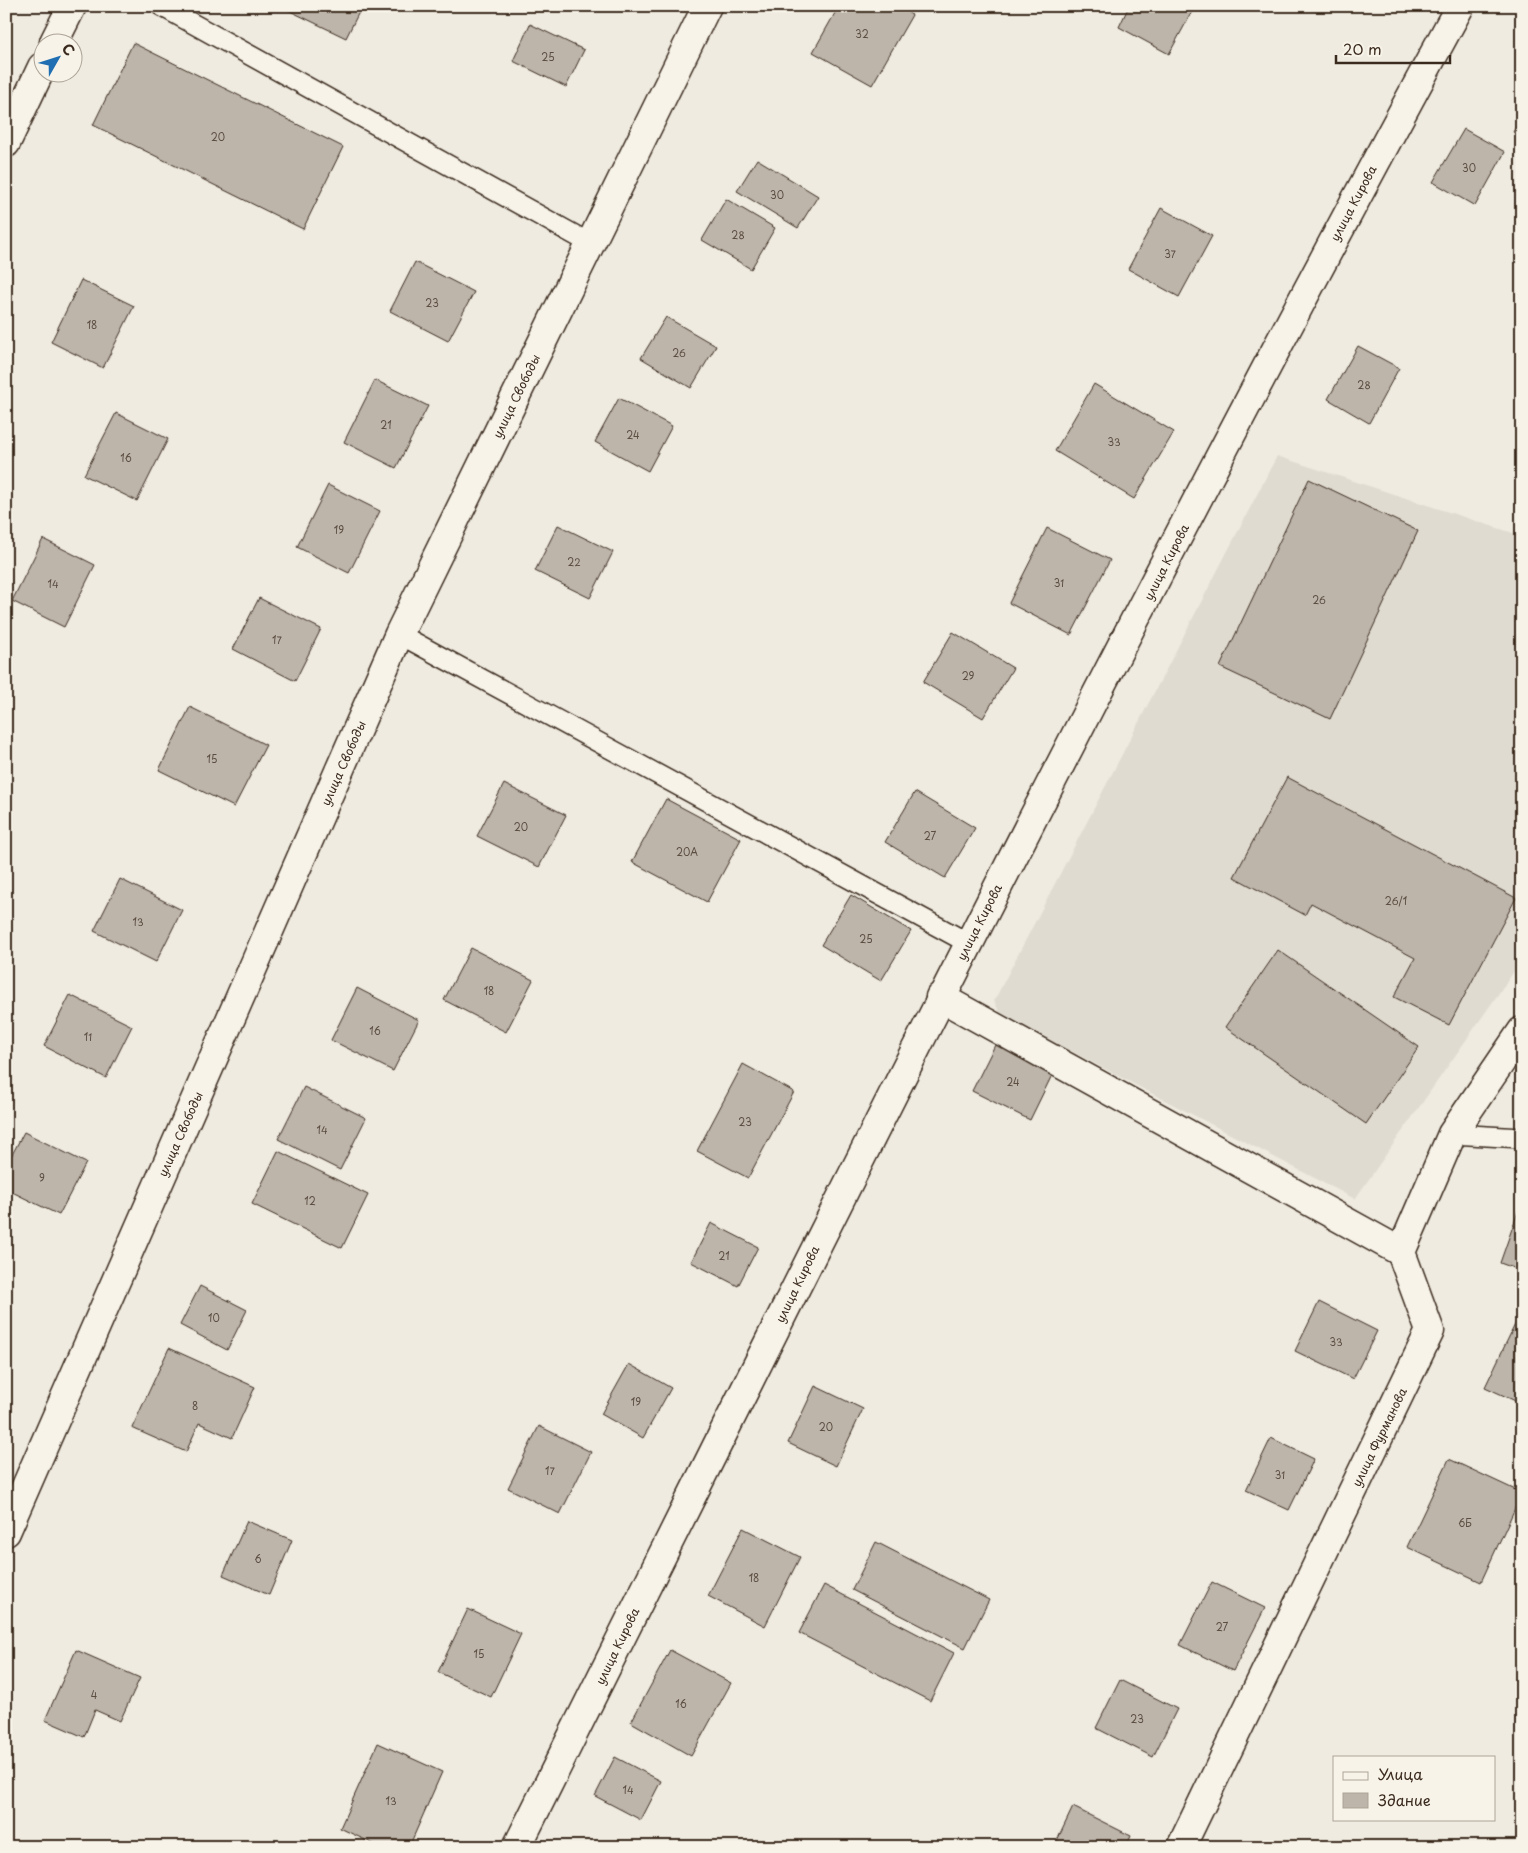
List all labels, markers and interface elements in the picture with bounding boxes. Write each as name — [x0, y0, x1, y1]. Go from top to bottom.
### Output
house number: 32 — [855, 26, 869, 41]
north arrow — [32, 32, 82, 82]
scale bar — [1336, 32, 1449, 64]
text: 20 m — [1343, 37, 1382, 60]
text: С — [57, 39, 80, 60]
house number: 25 — [541, 49, 555, 64]
house number: 20 — [211, 129, 225, 144]
house number: 30 — [1462, 160, 1476, 175]
street label: улица Кирова — [1325, 161, 1381, 244]
house number: 30 — [770, 187, 784, 202]
house number: 28 — [731, 227, 745, 242]
house number: 37 — [1164, 246, 1177, 261]
house number: 23 — [425, 295, 439, 310]
house number: 18 — [87, 317, 97, 332]
house number: 26 — [672, 345, 686, 360]
street label: улица Свободы — [488, 351, 544, 441]
house number: 28 — [1357, 377, 1371, 392]
house number: 21 — [380, 417, 392, 432]
house number: 24 — [626, 427, 640, 442]
house number: 33 — [1107, 434, 1121, 449]
house number: 16 — [120, 450, 132, 465]
street label: улица Кирова — [1139, 520, 1193, 603]
house number: 19 — [334, 522, 344, 537]
house number: 22 — [567, 554, 581, 569]
house number: 31 — [1054, 575, 1064, 590]
house number: 14 — [47, 576, 59, 591]
house number: 26 — [1312, 592, 1326, 607]
house number: 17 — [272, 632, 283, 647]
house number: 29 — [962, 668, 975, 683]
street label: улица Свободы — [316, 718, 370, 808]
house number: 15 — [207, 751, 217, 766]
house number: 20 — [514, 819, 528, 834]
house number: 27 — [924, 828, 937, 843]
house number: 20А — [676, 844, 698, 859]
street label: улица Кирова — [952, 880, 1006, 963]
house number: 26/1 — [1385, 893, 1407, 908]
house number: 13 — [132, 914, 144, 929]
house number: 25 — [859, 931, 873, 946]
house number: 18 — [484, 983, 494, 998]
house number: 16 — [369, 1023, 381, 1038]
house number: 11 — [84, 1029, 92, 1044]
house number: 24 — [1006, 1074, 1020, 1089]
street label: улица Свободы — [153, 1089, 207, 1179]
house number: 23 — [738, 1114, 752, 1129]
house number: 14 — [316, 1122, 328, 1137]
house number: 9 — [39, 1170, 45, 1185]
house number: 12 — [304, 1193, 316, 1208]
street label: улица Кирова — [771, 1242, 824, 1325]
house number: 21 — [718, 1248, 730, 1263]
house number: 10 — [208, 1310, 220, 1325]
house number: 33 — [1329, 1334, 1343, 1349]
street label: улица Фурманова — [1347, 1384, 1411, 1490]
house number: 19 — [631, 1394, 641, 1409]
house number: 8 — [192, 1398, 198, 1413]
house number: 20 — [819, 1419, 833, 1434]
house number: 17 — [545, 1463, 556, 1478]
house number: 31 — [1275, 1467, 1285, 1482]
house number: 6Б — [1458, 1515, 1472, 1530]
house number: 6 — [254, 1551, 262, 1566]
house number: 18 — [749, 1570, 759, 1585]
street label: улица Кирова — [591, 1604, 644, 1687]
house number: 27 — [1216, 1619, 1229, 1634]
house number: 15 — [474, 1646, 484, 1661]
house number: 4 — [91, 1687, 98, 1702]
house number: 16 — [675, 1696, 687, 1711]
house number: 23 — [1130, 1711, 1144, 1726]
legend — [1333, 1756, 1496, 1820]
text: Улица — [1378, 1762, 1423, 1785]
house number: 14 — [622, 1782, 634, 1797]
text: Здание — [1378, 1788, 1431, 1811]
house number: 13 — [385, 1793, 397, 1808]

